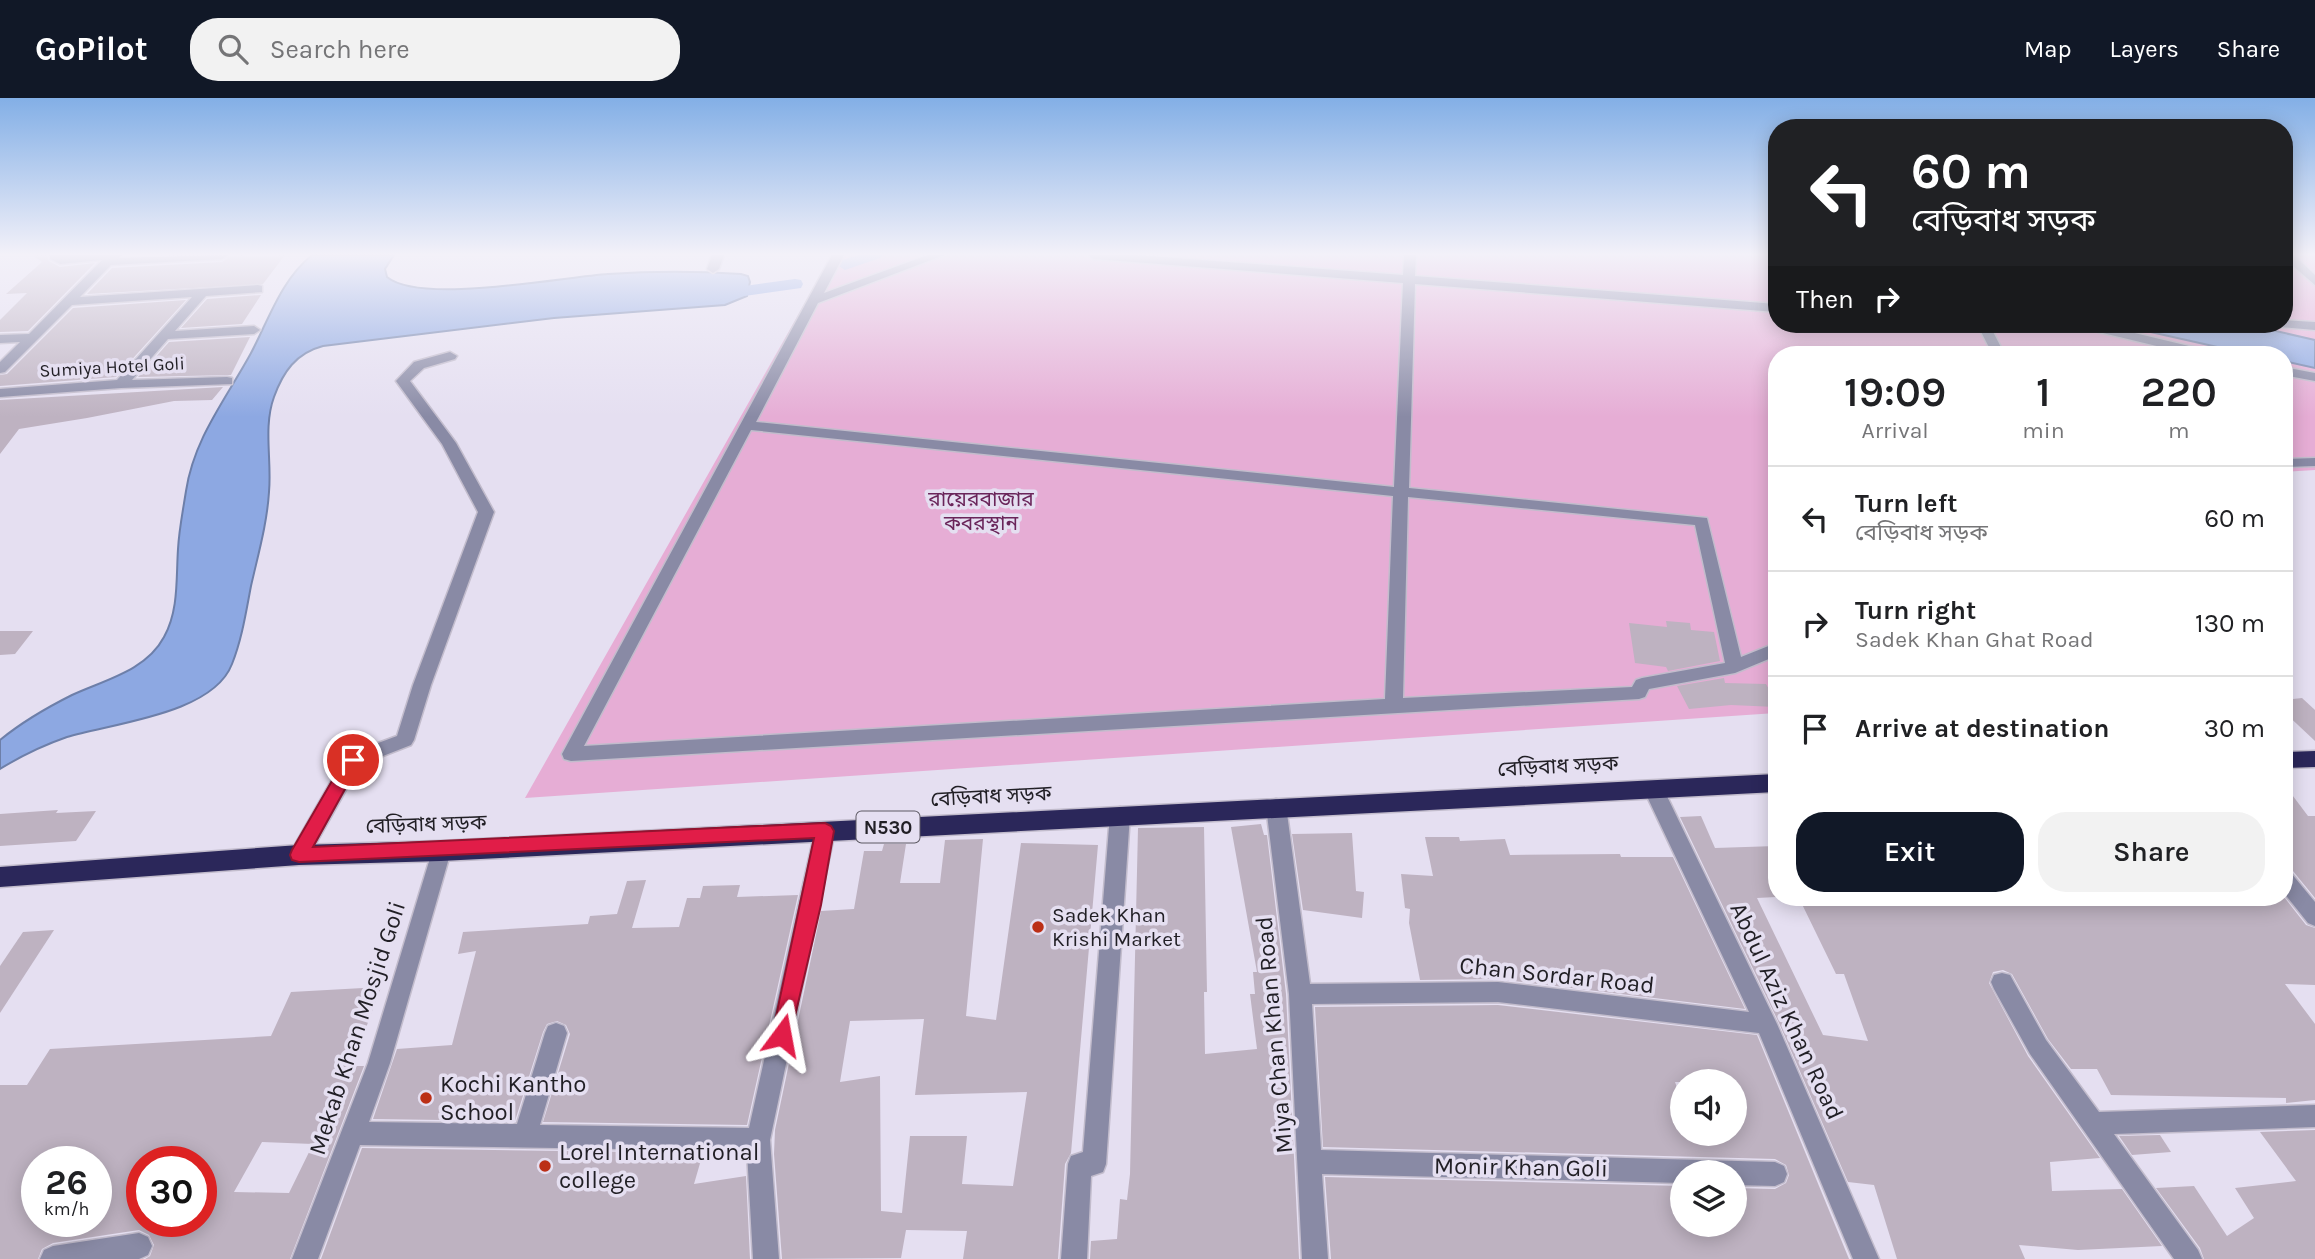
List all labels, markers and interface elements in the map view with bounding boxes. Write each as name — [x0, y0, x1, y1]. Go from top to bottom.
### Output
search box — [190, 18, 680, 81]
text: GoPilot — [35, 30, 148, 68]
icon: search — [214, 30, 252, 68]
text: Search here — [270, 34, 410, 65]
text: Map — [2024, 35, 2072, 63]
text: Layers — [2110, 35, 2179, 63]
text: Share — [2217, 35, 2280, 63]
text: 60 m — [1911, 143, 2031, 200]
icon: left — [1796, 147, 1887, 238]
text: বেড়িবাধ সড়ক — [1911, 202, 2096, 239]
icon: right — [1868, 280, 1906, 318]
text: Then — [1796, 284, 1854, 315]
street label: Sumiya Hotel Goli — [39, 352, 185, 382]
text: 19:09 — [1844, 367, 1946, 417]
text: 1 — [2036, 367, 2051, 417]
text: 220 — [2141, 367, 2217, 417]
text: Arrival — [1861, 417, 1929, 444]
text: min — [2022, 417, 2065, 444]
text: m — [2168, 417, 2190, 444]
park label: রায়েরবাজার কবরস্থান — [927, 487, 1034, 535]
text: Turn left — [1855, 488, 1957, 519]
icon: left — [1796, 500, 1834, 538]
text: 60 m — [2204, 503, 2265, 534]
text: বেড়িবাধ সড়ক — [1855, 519, 1988, 546]
text: Turn right — [1855, 595, 1976, 626]
icon: right — [1796, 605, 1834, 643]
text: 130 m — [2195, 608, 2265, 639]
text: Sadek Khan Ghat Road — [1855, 626, 2094, 653]
icon: arrive — [1796, 710, 1834, 748]
text: Arrive at destination — [1855, 713, 2109, 744]
text: 30 m — [2204, 713, 2265, 744]
pin — [323, 730, 383, 790]
icon: arrive — [334, 741, 372, 779]
street label: বেড়িবাধ সড়ক — [1497, 751, 1620, 781]
street label: বেড়িবাধ সড়ক — [930, 781, 1053, 811]
street label: বেড়িবাধ সড়ক — [365, 810, 488, 838]
road number: N530 — [856, 812, 920, 842]
button: Exit — [1796, 812, 2024, 892]
button: Share — [2038, 812, 2265, 892]
street label: Mekab Khan Mosjid Goli — [303, 898, 411, 1158]
street label: Abdul Aziz Khan Road — [1724, 898, 1850, 1124]
place label: Sadek Khan Krishi Market — [1052, 903, 1181, 951]
street label: Miya Chan Khan Road — [1250, 915, 1298, 1155]
marker: Sadek Khan Krishi Market — [1030, 919, 1046, 935]
street label: Chan Sordar Road — [1458, 951, 1656, 999]
position arrow — [745, 998, 819, 1072]
map controls — [1670, 1069, 1747, 1237]
button: sound — [1670, 1069, 1747, 1146]
place label: Kochi Kantho School — [440, 1070, 586, 1126]
marker: Kochi Kantho School — [418, 1090, 434, 1106]
place label: Lorel International college — [559, 1138, 759, 1194]
speed limit sign: 30 — [126, 1146, 217, 1237]
street label: Monir Khan Goli — [1434, 1151, 1608, 1183]
marker: Lorel International college — [537, 1158, 553, 1174]
button: layers — [1670, 1160, 1747, 1237]
text: 26 — [45, 1162, 88, 1203]
text: km/h — [44, 1198, 89, 1220]

